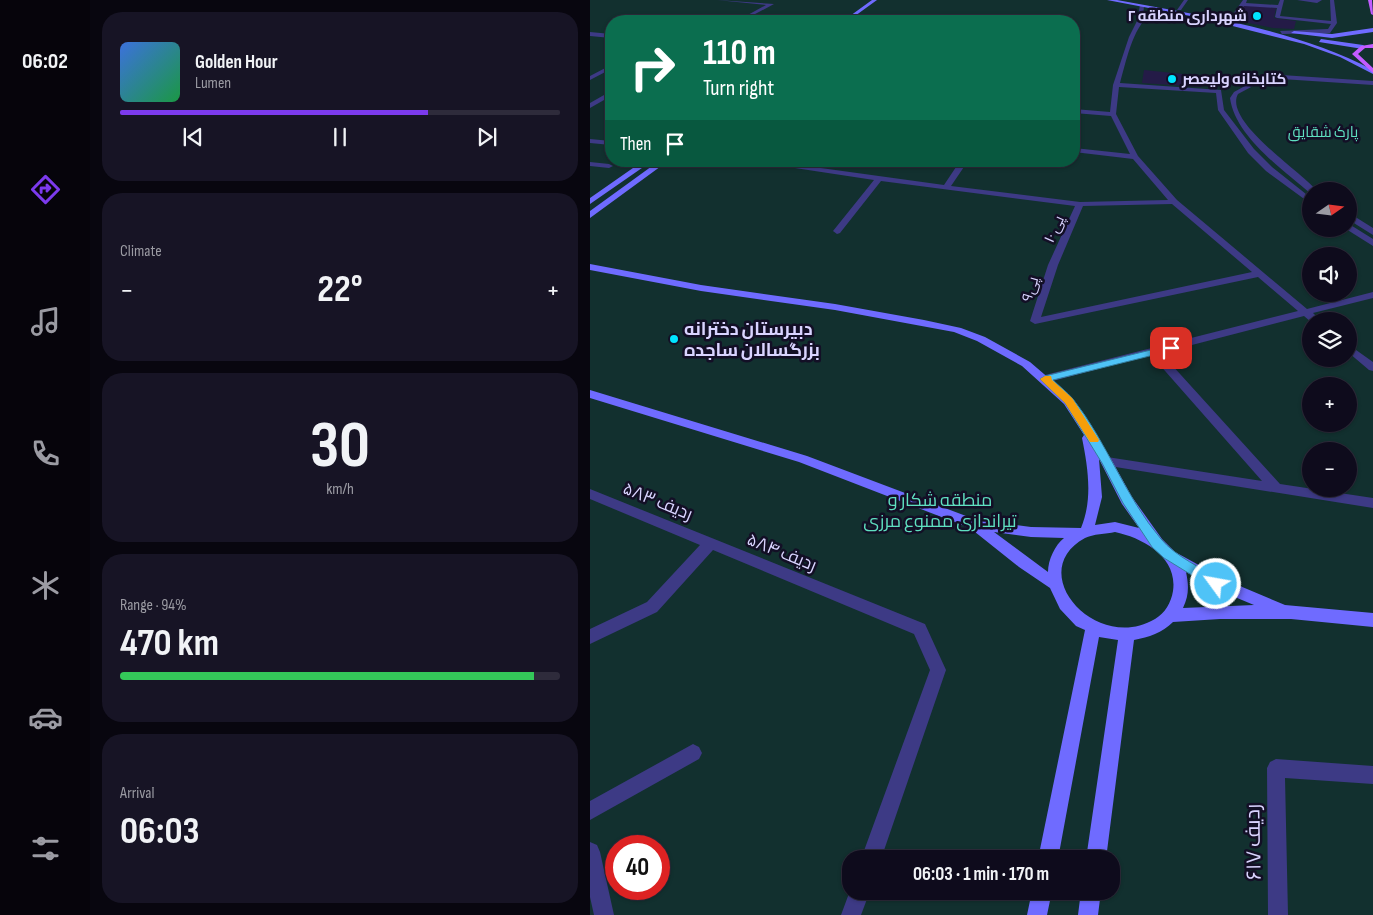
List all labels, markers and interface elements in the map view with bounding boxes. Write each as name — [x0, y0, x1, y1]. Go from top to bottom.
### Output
place label: شهرداری منطقه ۲ — [1127, 7, 1247, 26]
marker: شهرداری منطقه ۲ — [1251, 10, 1263, 22]
text: 110 m — [703, 32, 776, 75]
icon: right — [620, 35, 685, 100]
text: 06:02 — [22, 48, 68, 75]
text: Golden Hour — [195, 51, 278, 74]
place label: کتابخانه ولیعصر — [1181, 70, 1286, 89]
marker: کتابخانه ولیعصر — [1166, 73, 1178, 85]
text: Lumen — [195, 74, 231, 93]
text: Turn right — [703, 75, 774, 102]
icon: previous — [179, 123, 207, 151]
icon: pause — [326, 123, 354, 151]
icon: next — [473, 123, 501, 151]
park label: پارک شقایق — [1288, 123, 1358, 142]
icon: arrive — [661, 130, 689, 158]
text: Then — [620, 133, 651, 156]
icon: directions — [28, 172, 63, 207]
north arrow — [1302, 182, 1358, 238]
map controls — [1302, 182, 1357, 497]
street label: پی ۱۰ — [1040, 213, 1069, 246]
text: Climate — [120, 242, 162, 261]
button: sound — [1302, 247, 1357, 302]
text: 22° — [317, 267, 363, 312]
text: − — [120, 274, 134, 307]
text: + — [546, 274, 560, 307]
street label: پی۹ — [1018, 274, 1043, 304]
icon: music — [28, 304, 63, 339]
button: layers — [1302, 312, 1357, 367]
place label: دبیرستان دخترانه بزرگسالان ساجده — [684, 319, 820, 361]
pin — [1150, 327, 1192, 369]
marker: دبیرستان دخترانه بزرگسالان ساجده — [668, 333, 680, 345]
icon: arrive — [1157, 334, 1185, 362]
button: + — [1302, 377, 1357, 432]
text: 30 — [310, 408, 370, 486]
icon: phone — [28, 436, 63, 471]
button: − — [1302, 442, 1357, 497]
street label: ردیف ۵۸۳ — [620, 478, 696, 525]
text: km/h — [326, 480, 354, 499]
park label: منطقه شکار و تیراندازی ممنوع مرزی — [863, 490, 1017, 533]
street label: ردیف ۵۸۴ — [744, 529, 820, 576]
position arrow — [1189, 557, 1241, 609]
icon: climate — [28, 568, 63, 603]
text: Range · 94% — [120, 596, 187, 615]
text: 470 km — [120, 621, 219, 666]
icon: car — [28, 700, 63, 735]
text: Arrival — [120, 784, 154, 803]
street label: ردیف ۶۱۷ — [1240, 804, 1267, 880]
text: 06:03 — [120, 809, 200, 854]
icon: filters — [28, 831, 63, 866]
speed limit sign: 40 — [605, 835, 670, 900]
text: 06:03 · 1 min · 170 m — [913, 863, 1049, 886]

